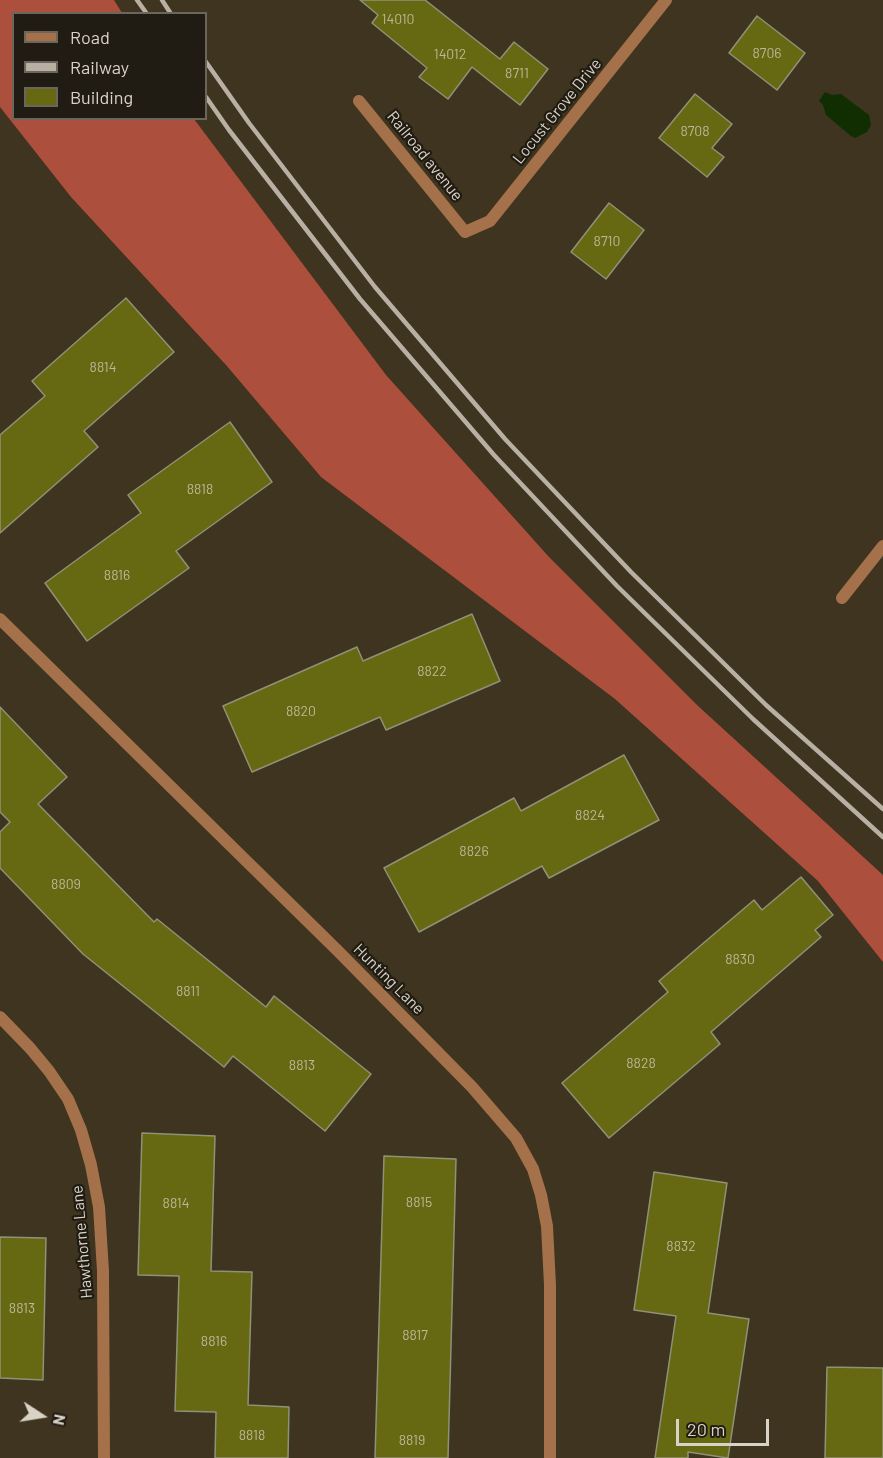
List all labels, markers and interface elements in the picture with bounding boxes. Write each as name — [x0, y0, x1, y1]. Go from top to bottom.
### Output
house number: 14010 — [382, 11, 414, 27]
legend — [12, 12, 207, 120]
text: Road — [70, 26, 110, 48]
house number: 8706 — [752, 45, 782, 61]
house number: 14012 — [434, 46, 466, 62]
street label: Locust Grove Drive — [509, 54, 605, 168]
text: Railway — [70, 56, 129, 78]
house number: 8711 — [505, 65, 529, 81]
text: Building — [70, 86, 133, 108]
street label: Railroad avenue — [383, 107, 467, 205]
house number: 8708 — [680, 123, 710, 139]
house number: 8710 — [594, 233, 620, 249]
house number: 8814 — [90, 359, 116, 375]
house number: 8818 — [187, 481, 213, 497]
house number: 8816 — [104, 567, 130, 583]
house number: 8822 — [417, 663, 447, 679]
house number: 8820 — [286, 703, 316, 719]
house number: 8824 — [575, 807, 605, 823]
house number: 8826 — [459, 843, 489, 859]
house number: 8809 — [51, 876, 81, 892]
street label: Hunting Lane — [350, 940, 428, 1018]
house number: 8830 — [725, 951, 755, 967]
house number: 8811 — [176, 983, 200, 999]
house number: 8828 — [626, 1055, 656, 1071]
house number: 8813 — [289, 1057, 315, 1073]
street label: Hawthorne Lane — [67, 1185, 97, 1299]
house number: 8815 — [406, 1194, 432, 1210]
house number: 8814 — [163, 1195, 189, 1211]
house number: 8832 — [666, 1238, 696, 1254]
house number: 8813 — [9, 1300, 35, 1316]
house number: 8817 — [402, 1327, 428, 1343]
house number: 8816 — [201, 1333, 227, 1349]
north arrow — [12, 1386, 72, 1446]
scale bar — [679, 1407, 772, 1445]
text: N — [50, 1413, 70, 1427]
text: 20 m — [687, 1418, 725, 1440]
house number: 8818 — [239, 1427, 265, 1443]
house number: 8819 — [399, 1432, 425, 1448]

